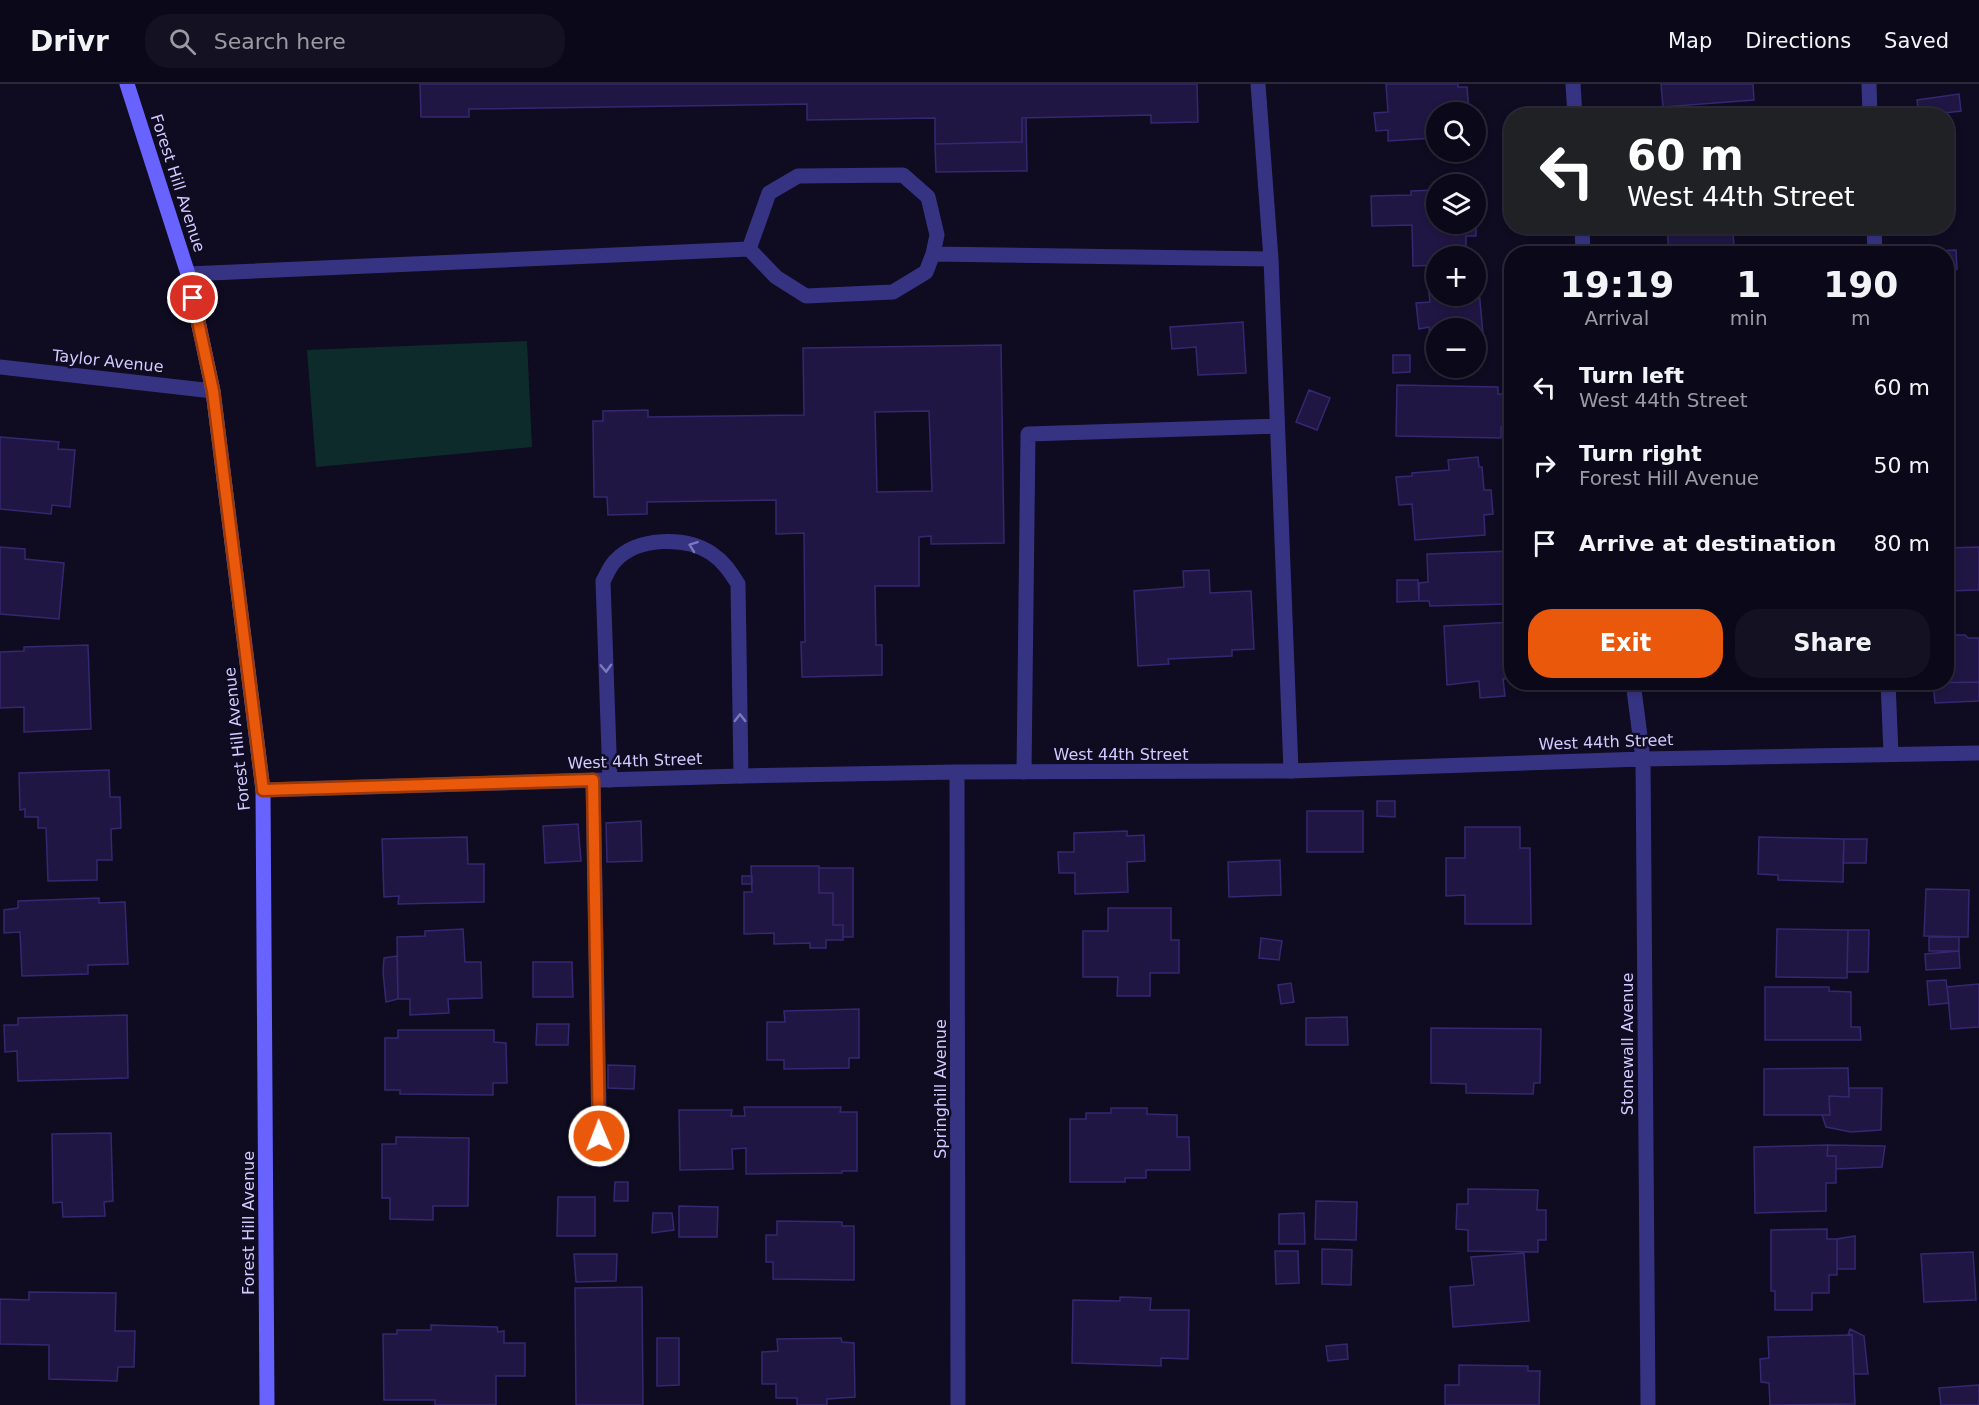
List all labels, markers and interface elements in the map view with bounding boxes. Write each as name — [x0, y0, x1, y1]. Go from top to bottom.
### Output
search box — [145, 14, 565, 68]
text: Drivr — [30, 25, 109, 58]
icon: search — [166, 25, 199, 58]
text: Search here — [214, 29, 346, 54]
text: Map — [1668, 29, 1712, 53]
text: Directions — [1745, 29, 1851, 53]
text: Saved — [1884, 29, 1949, 53]
map controls — [1426, 102, 1486, 378]
button: search — [1426, 102, 1486, 162]
street label: Forest Hill Avenue — [147, 112, 209, 254]
text: 60 m — [1627, 131, 1744, 180]
icon: left — [1528, 132, 1606, 210]
button: layers — [1426, 174, 1486, 234]
text: West 44th Street — [1627, 181, 1855, 212]
button: + — [1426, 246, 1486, 306]
text: 19:19 — [1560, 264, 1674, 305]
text: 1 — [1736, 264, 1761, 305]
text: 190 — [1823, 264, 1898, 305]
pin — [167, 272, 218, 323]
icon: arrive — [176, 281, 209, 314]
text: Arrival — [1584, 306, 1649, 330]
text: min — [1730, 306, 1768, 330]
text: m — [1851, 306, 1871, 330]
button: − — [1426, 318, 1486, 378]
street label: Taylor Avenue — [50, 346, 165, 376]
text: Turn left — [1579, 363, 1684, 388]
icon: left — [1528, 371, 1561, 404]
text: 60 m — [1874, 375, 1930, 400]
text: West 44th Street — [1579, 388, 1748, 412]
text: Turn right — [1579, 441, 1702, 466]
icon: right — [1528, 449, 1561, 482]
text: 50 m — [1874, 453, 1930, 478]
text: Forest Hill Avenue — [1579, 466, 1759, 490]
icon: arrive — [1528, 527, 1561, 560]
text: Arrive at destination — [1579, 531, 1836, 556]
text: 80 m — [1874, 531, 1930, 556]
one-way arrow — [688, 540, 699, 553]
button: Exit — [1528, 609, 1723, 678]
button: Share — [1735, 609, 1930, 678]
one-way arrow — [600, 664, 612, 673]
street label: Forest Hill Avenue — [220, 666, 254, 812]
one-way arrow — [734, 713, 746, 722]
street label: West 44th Street — [1538, 730, 1674, 754]
street label: West 44th Street — [1054, 745, 1188, 764]
street label: West 44th Street — [567, 749, 703, 773]
street label: Stonewall Avenue — [1618, 973, 1637, 1115]
street label: Springhill Avenue — [931, 1019, 950, 1159]
position arrow — [567, 1104, 631, 1168]
street label: Forest Hill Avenue — [239, 1151, 258, 1295]

